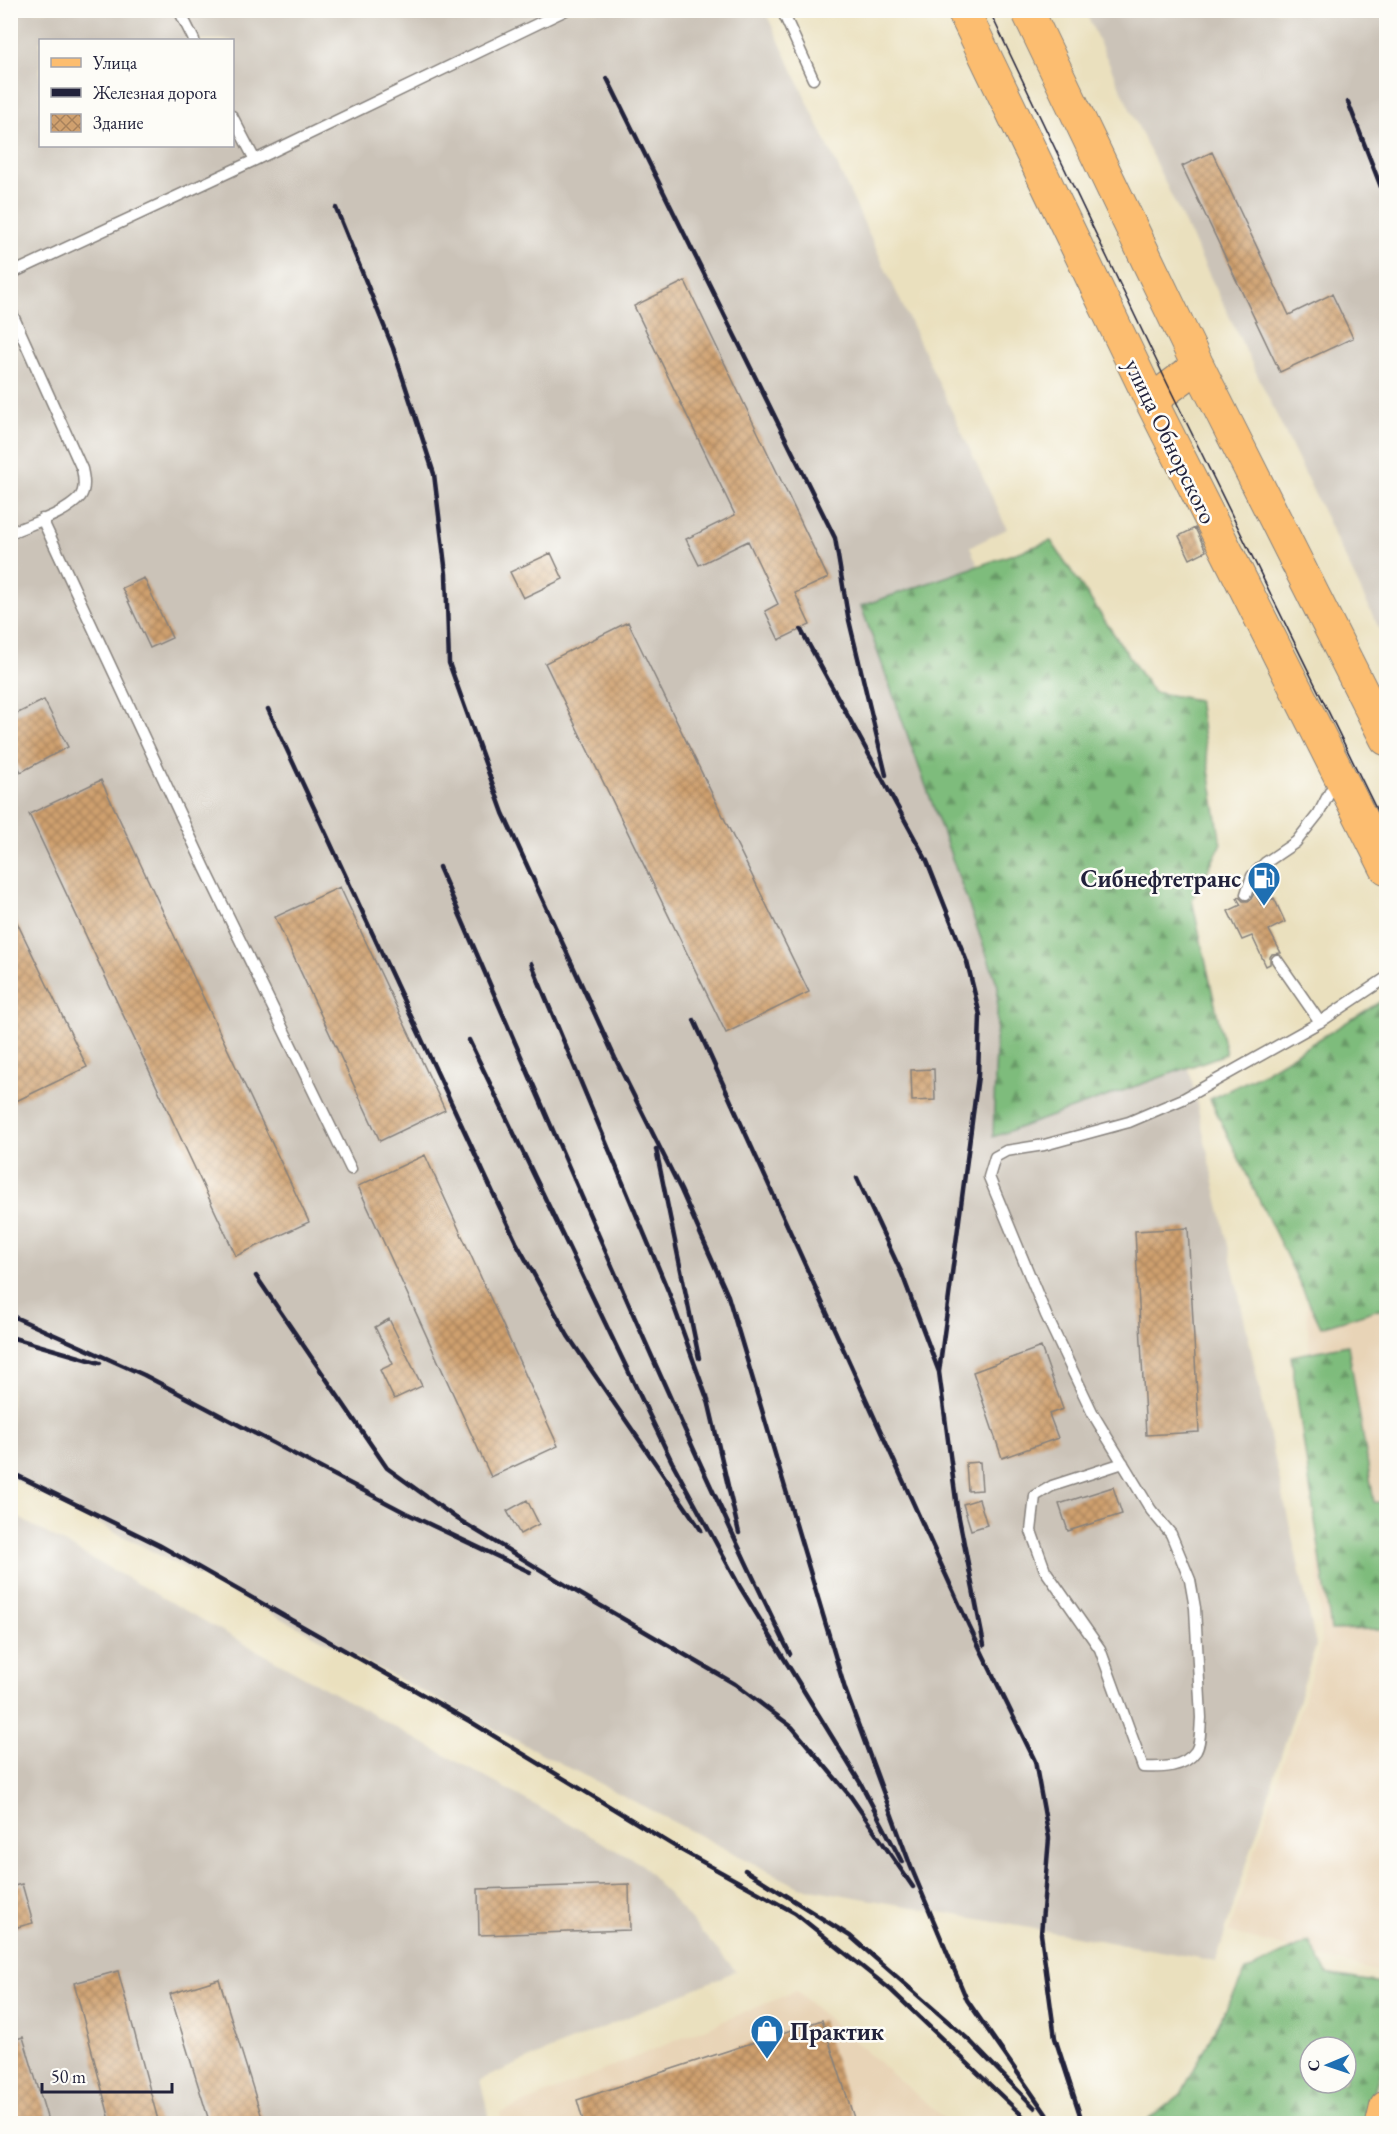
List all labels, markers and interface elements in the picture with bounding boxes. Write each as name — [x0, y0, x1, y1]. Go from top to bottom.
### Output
legend — [39, 39, 234, 147]
text: Улица — [92, 51, 138, 74]
text: Железная дорога — [92, 81, 218, 104]
text: Здание — [93, 111, 143, 134]
street label: улица Обнорского — [1118, 353, 1224, 529]
fuel station icon: Сибнефтетранс — [1246, 860, 1282, 907]
place label: Сибнефтетранс — [1081, 863, 1241, 894]
shop icon: Практик — [749, 2013, 785, 2060]
place label: Практик — [790, 2016, 885, 2047]
north arrow — [1298, 2035, 1358, 2095]
scale bar — [42, 2056, 172, 2094]
text: С — [1303, 2059, 1324, 2072]
text: 50 m — [51, 2065, 86, 2088]

